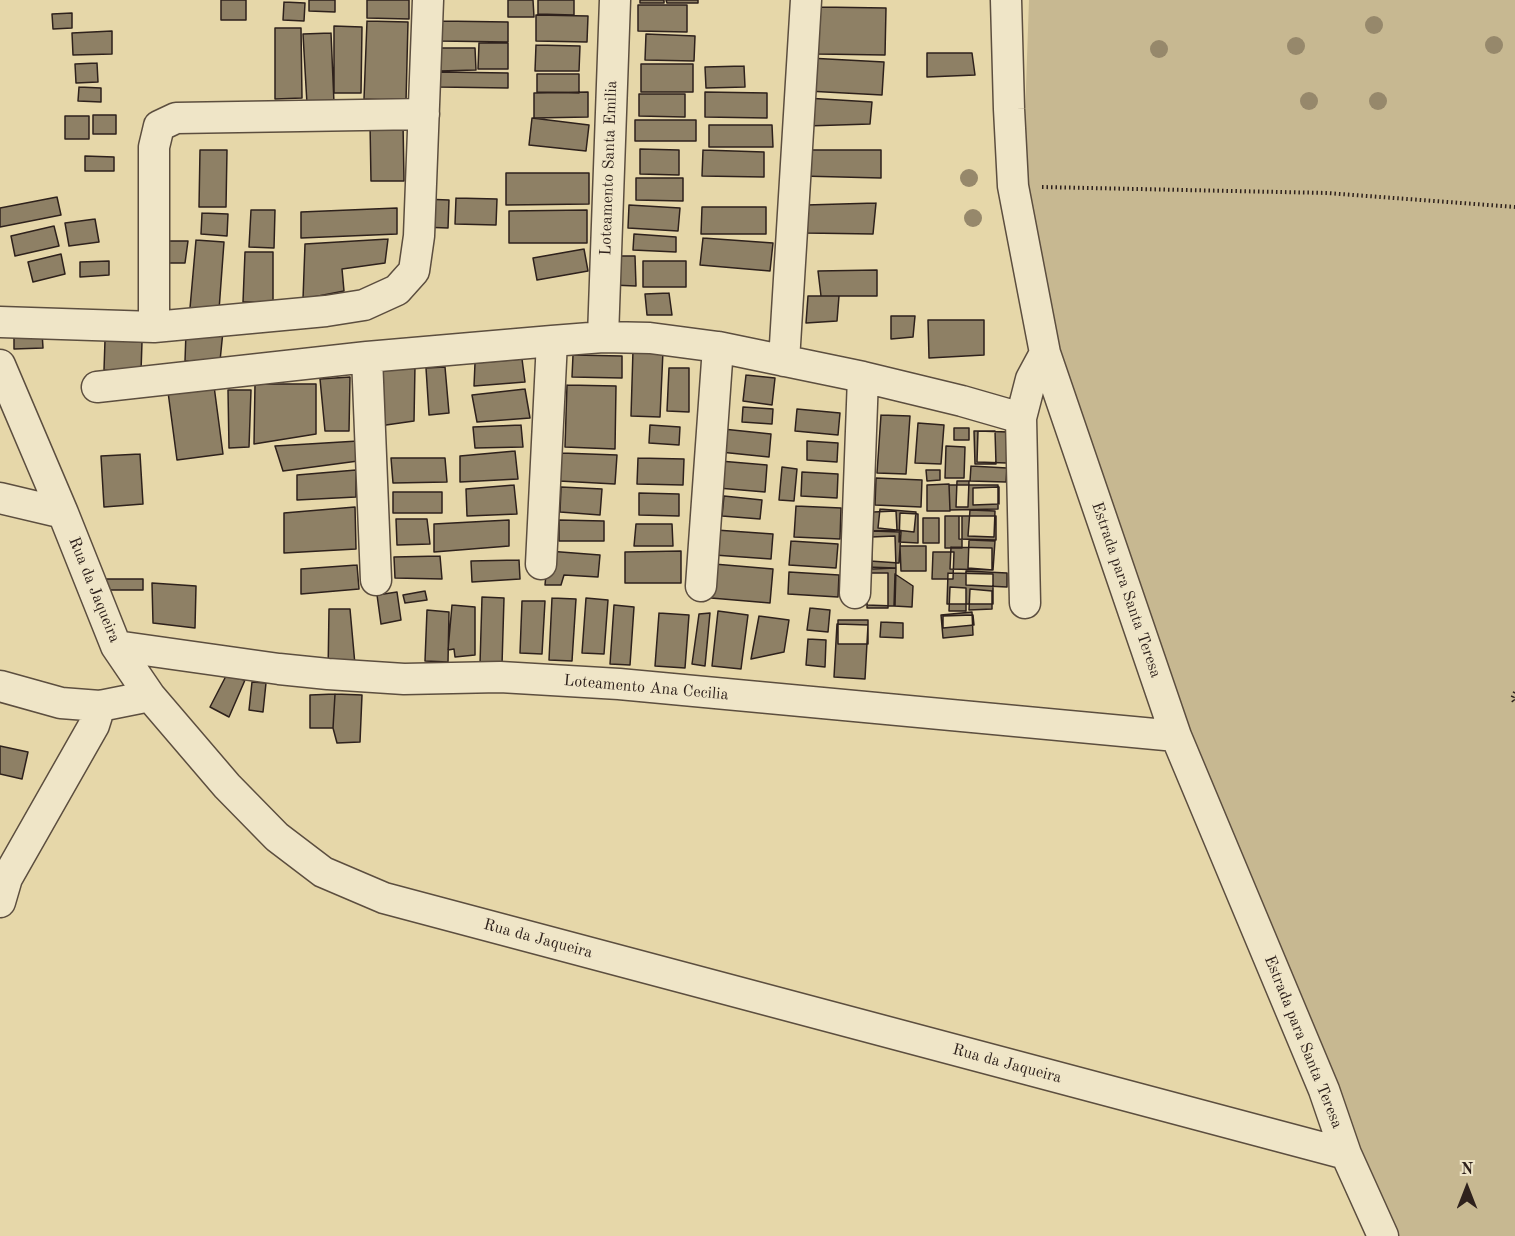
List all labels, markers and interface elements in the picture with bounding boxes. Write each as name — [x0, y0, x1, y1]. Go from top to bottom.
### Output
street label: Loteamento Santa Emilia — [596, 80, 622, 256]
street label: Estrada para Santa Teresa — [1087, 499, 1165, 681]
street label: Rua da Jaqueira — [64, 534, 124, 646]
street label: Loteamento Ana Cecilia — [563, 671, 729, 705]
street label: Rua da Jaqueira — [481, 915, 595, 963]
street label: Estrada para Santa Teresa — [1259, 953, 1347, 1131]
street label: Rua da Jaqueira — [950, 1040, 1064, 1088]
north arrow — [1437, 1158, 1497, 1218]
text: N — [1461, 1162, 1473, 1178]

